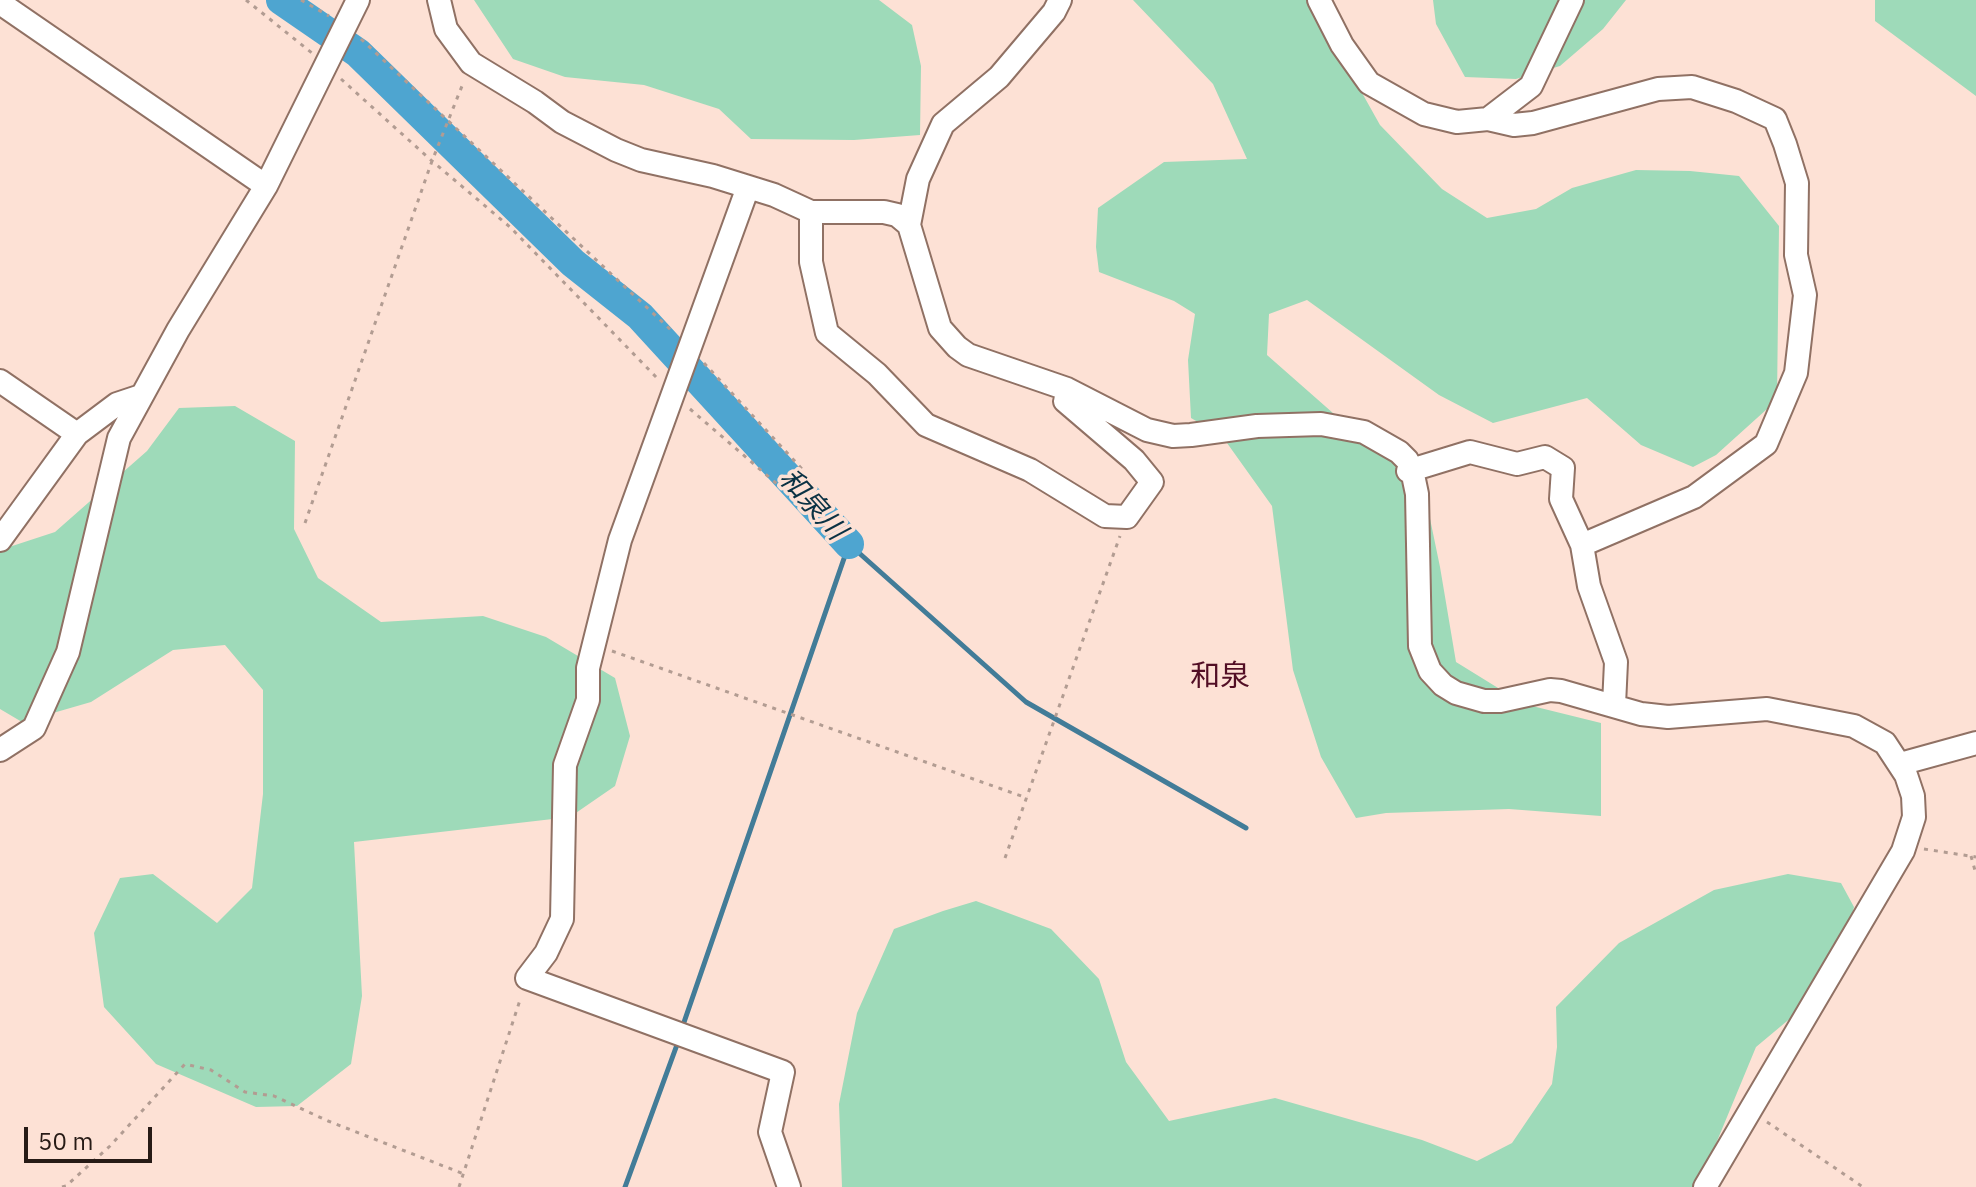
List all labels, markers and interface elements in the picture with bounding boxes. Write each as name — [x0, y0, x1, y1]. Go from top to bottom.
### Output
water label: 和泉川 — [771, 463, 853, 547]
district label: 和泉 — [1190, 659, 1250, 695]
scale bar — [28, 1111, 156, 1161]
text: 50 m — [38, 1125, 93, 1157]

